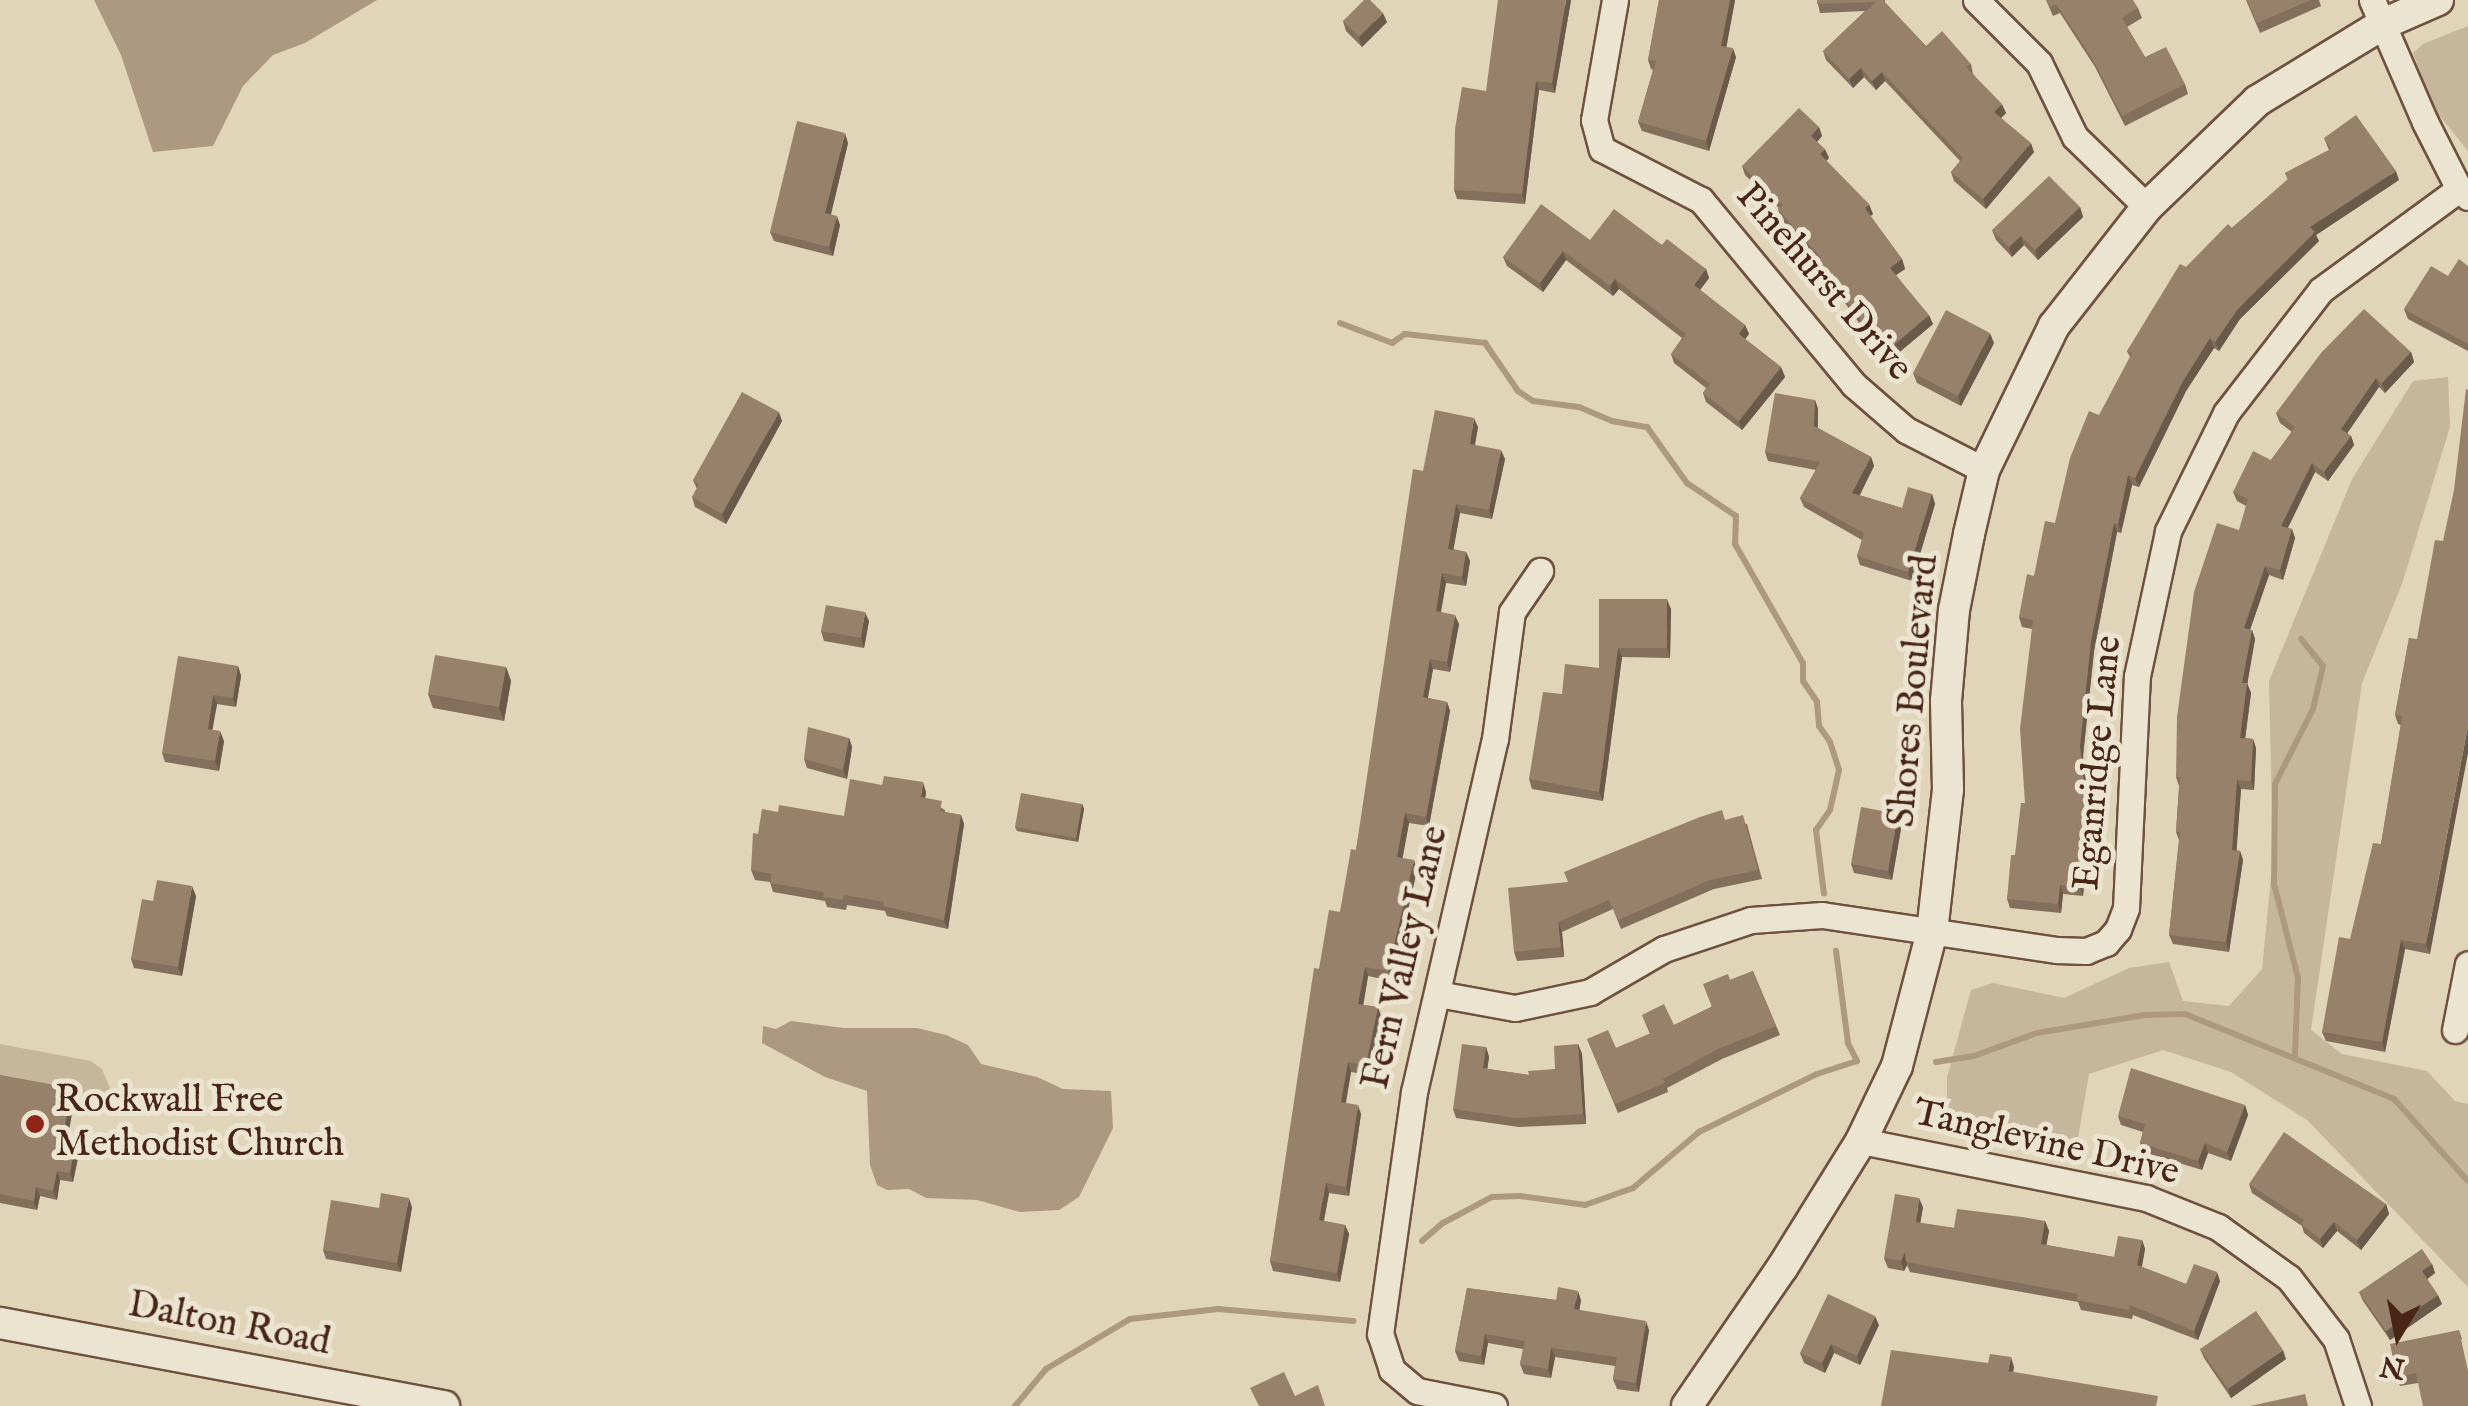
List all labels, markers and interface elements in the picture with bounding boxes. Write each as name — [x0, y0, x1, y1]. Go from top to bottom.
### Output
street label: Pinehurst Drive — [1725, 175, 1921, 391]
street label: Shores Boulevard — [1880, 553, 1950, 829]
street label: Eganridge Lane — [2065, 634, 2133, 892]
street label: Fern Valley Lane — [1355, 822, 1459, 1094]
place label: Rockwall Free Methodist Church — [55, 1079, 344, 1168]
street label: Tanglevine Drive — [1909, 1091, 2183, 1197]
marker: Rockwall Free Methodist Church — [24, 1113, 46, 1135]
street label: Dalton Road — [124, 1283, 334, 1367]
north arrow — [2348, 1286, 2448, 1386]
text: N — [2378, 1347, 2408, 1385]

